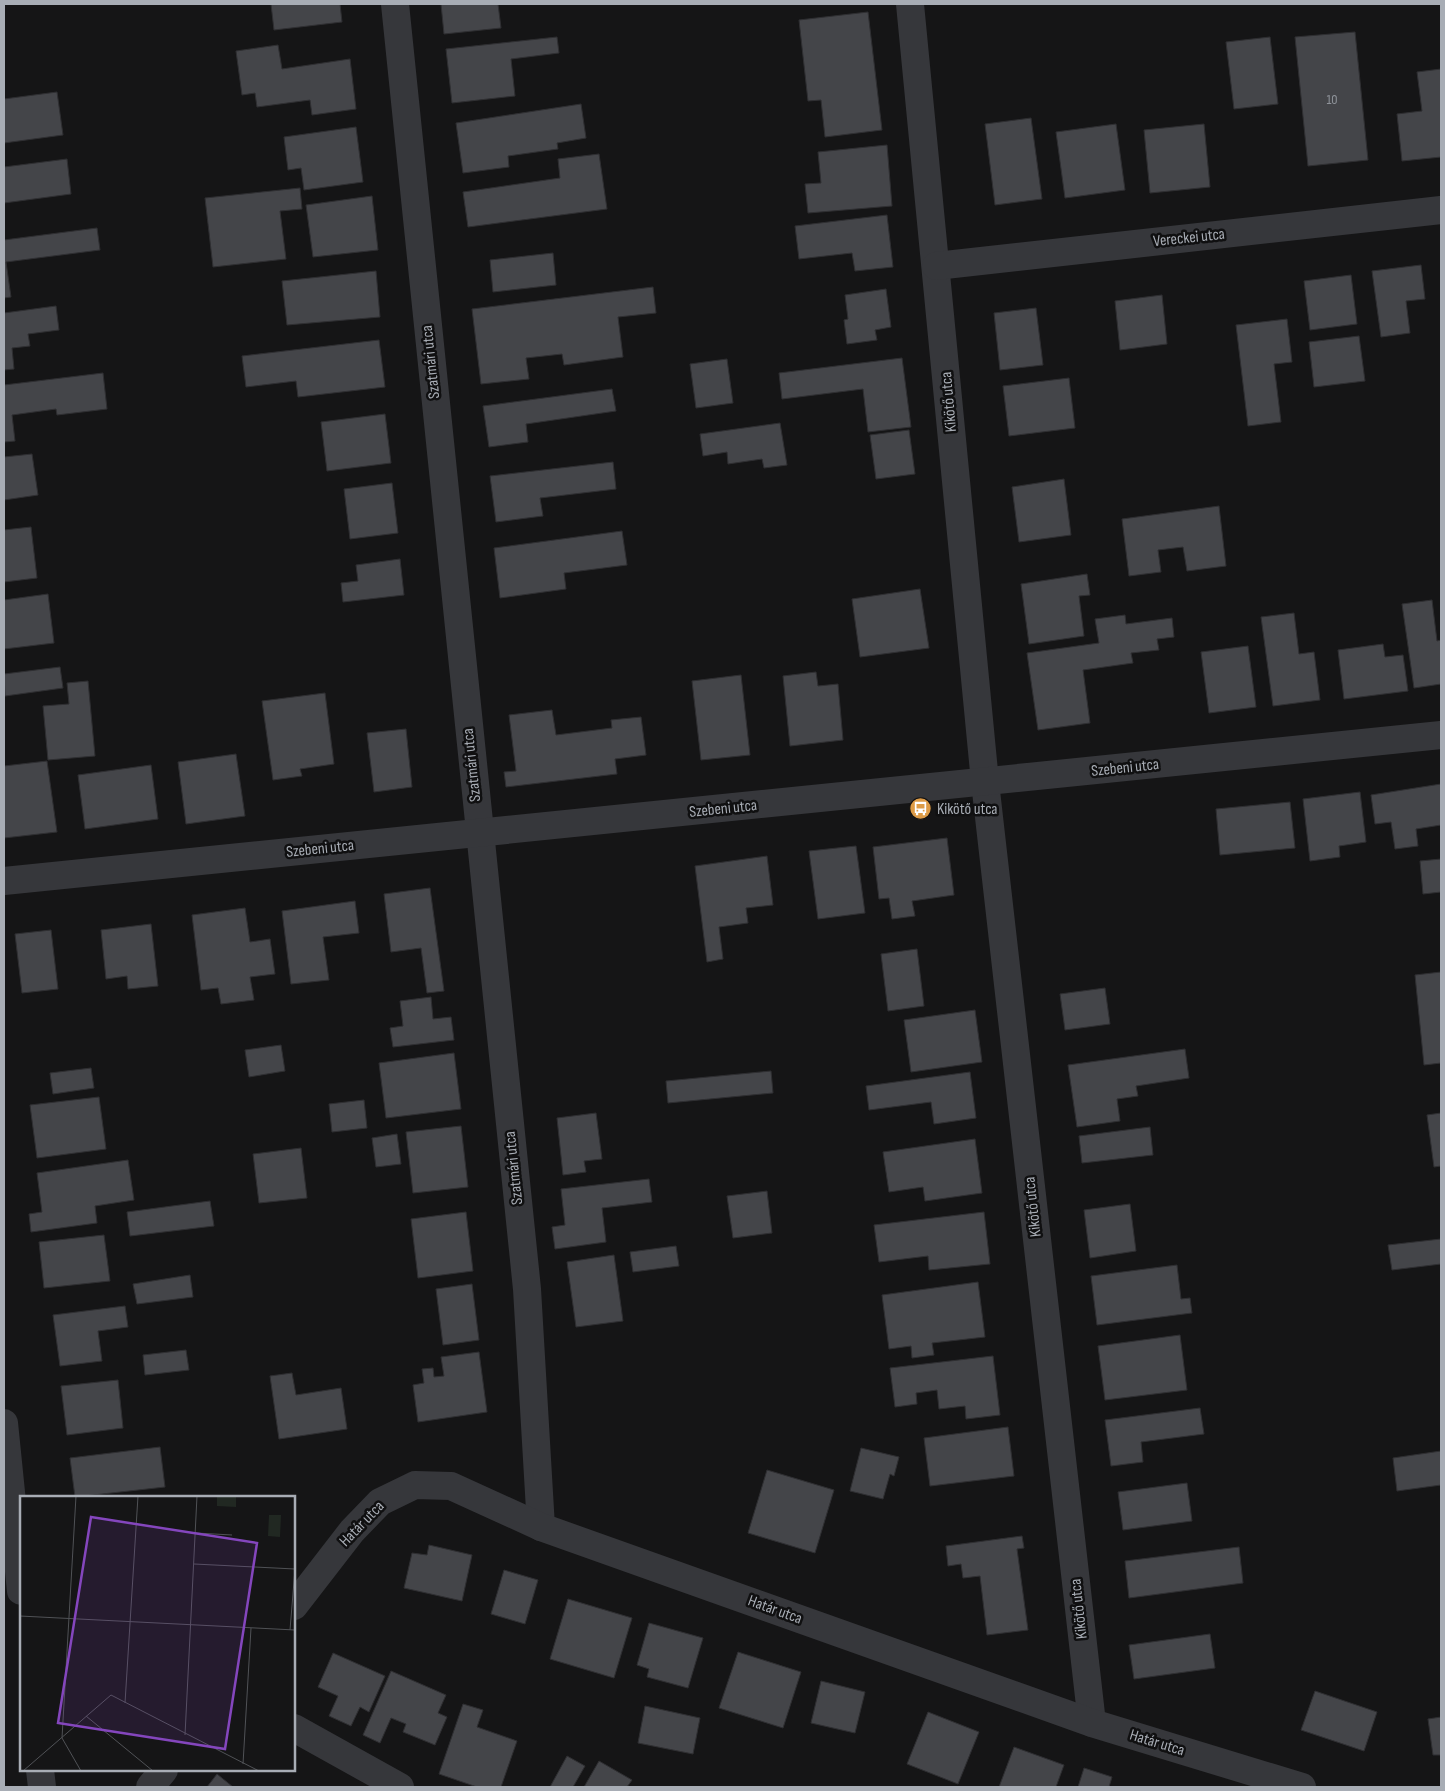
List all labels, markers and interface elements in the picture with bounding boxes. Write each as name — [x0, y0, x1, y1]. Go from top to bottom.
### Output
house number: 10 — [1326, 91, 1338, 108]
street label: Vereckei utca — [1152, 225, 1226, 251]
street label: Szatmári utca — [418, 324, 444, 400]
street label: Kikötő utca — [937, 371, 961, 433]
street label: Szatmári utca — [459, 727, 485, 803]
street label: Szebeni utca — [1090, 755, 1160, 781]
street label: Szebeni utca — [688, 796, 758, 822]
bus stop icon: Kikötő utca — [909, 797, 933, 821]
place label: Kikötő utca — [937, 800, 997, 819]
street label: Szebeni utca — [285, 836, 355, 862]
street label: Szatmári utca — [501, 1130, 527, 1206]
street label: Kikötő utca — [1020, 1176, 1046, 1238]
inset map — [20, 1496, 295, 1771]
street label: Határ utca — [336, 1497, 388, 1551]
street label: Kikötő utca — [1066, 1578, 1092, 1640]
street label: Határ utca — [745, 1591, 805, 1629]
street label: Határ utca — [1127, 1726, 1187, 1760]

